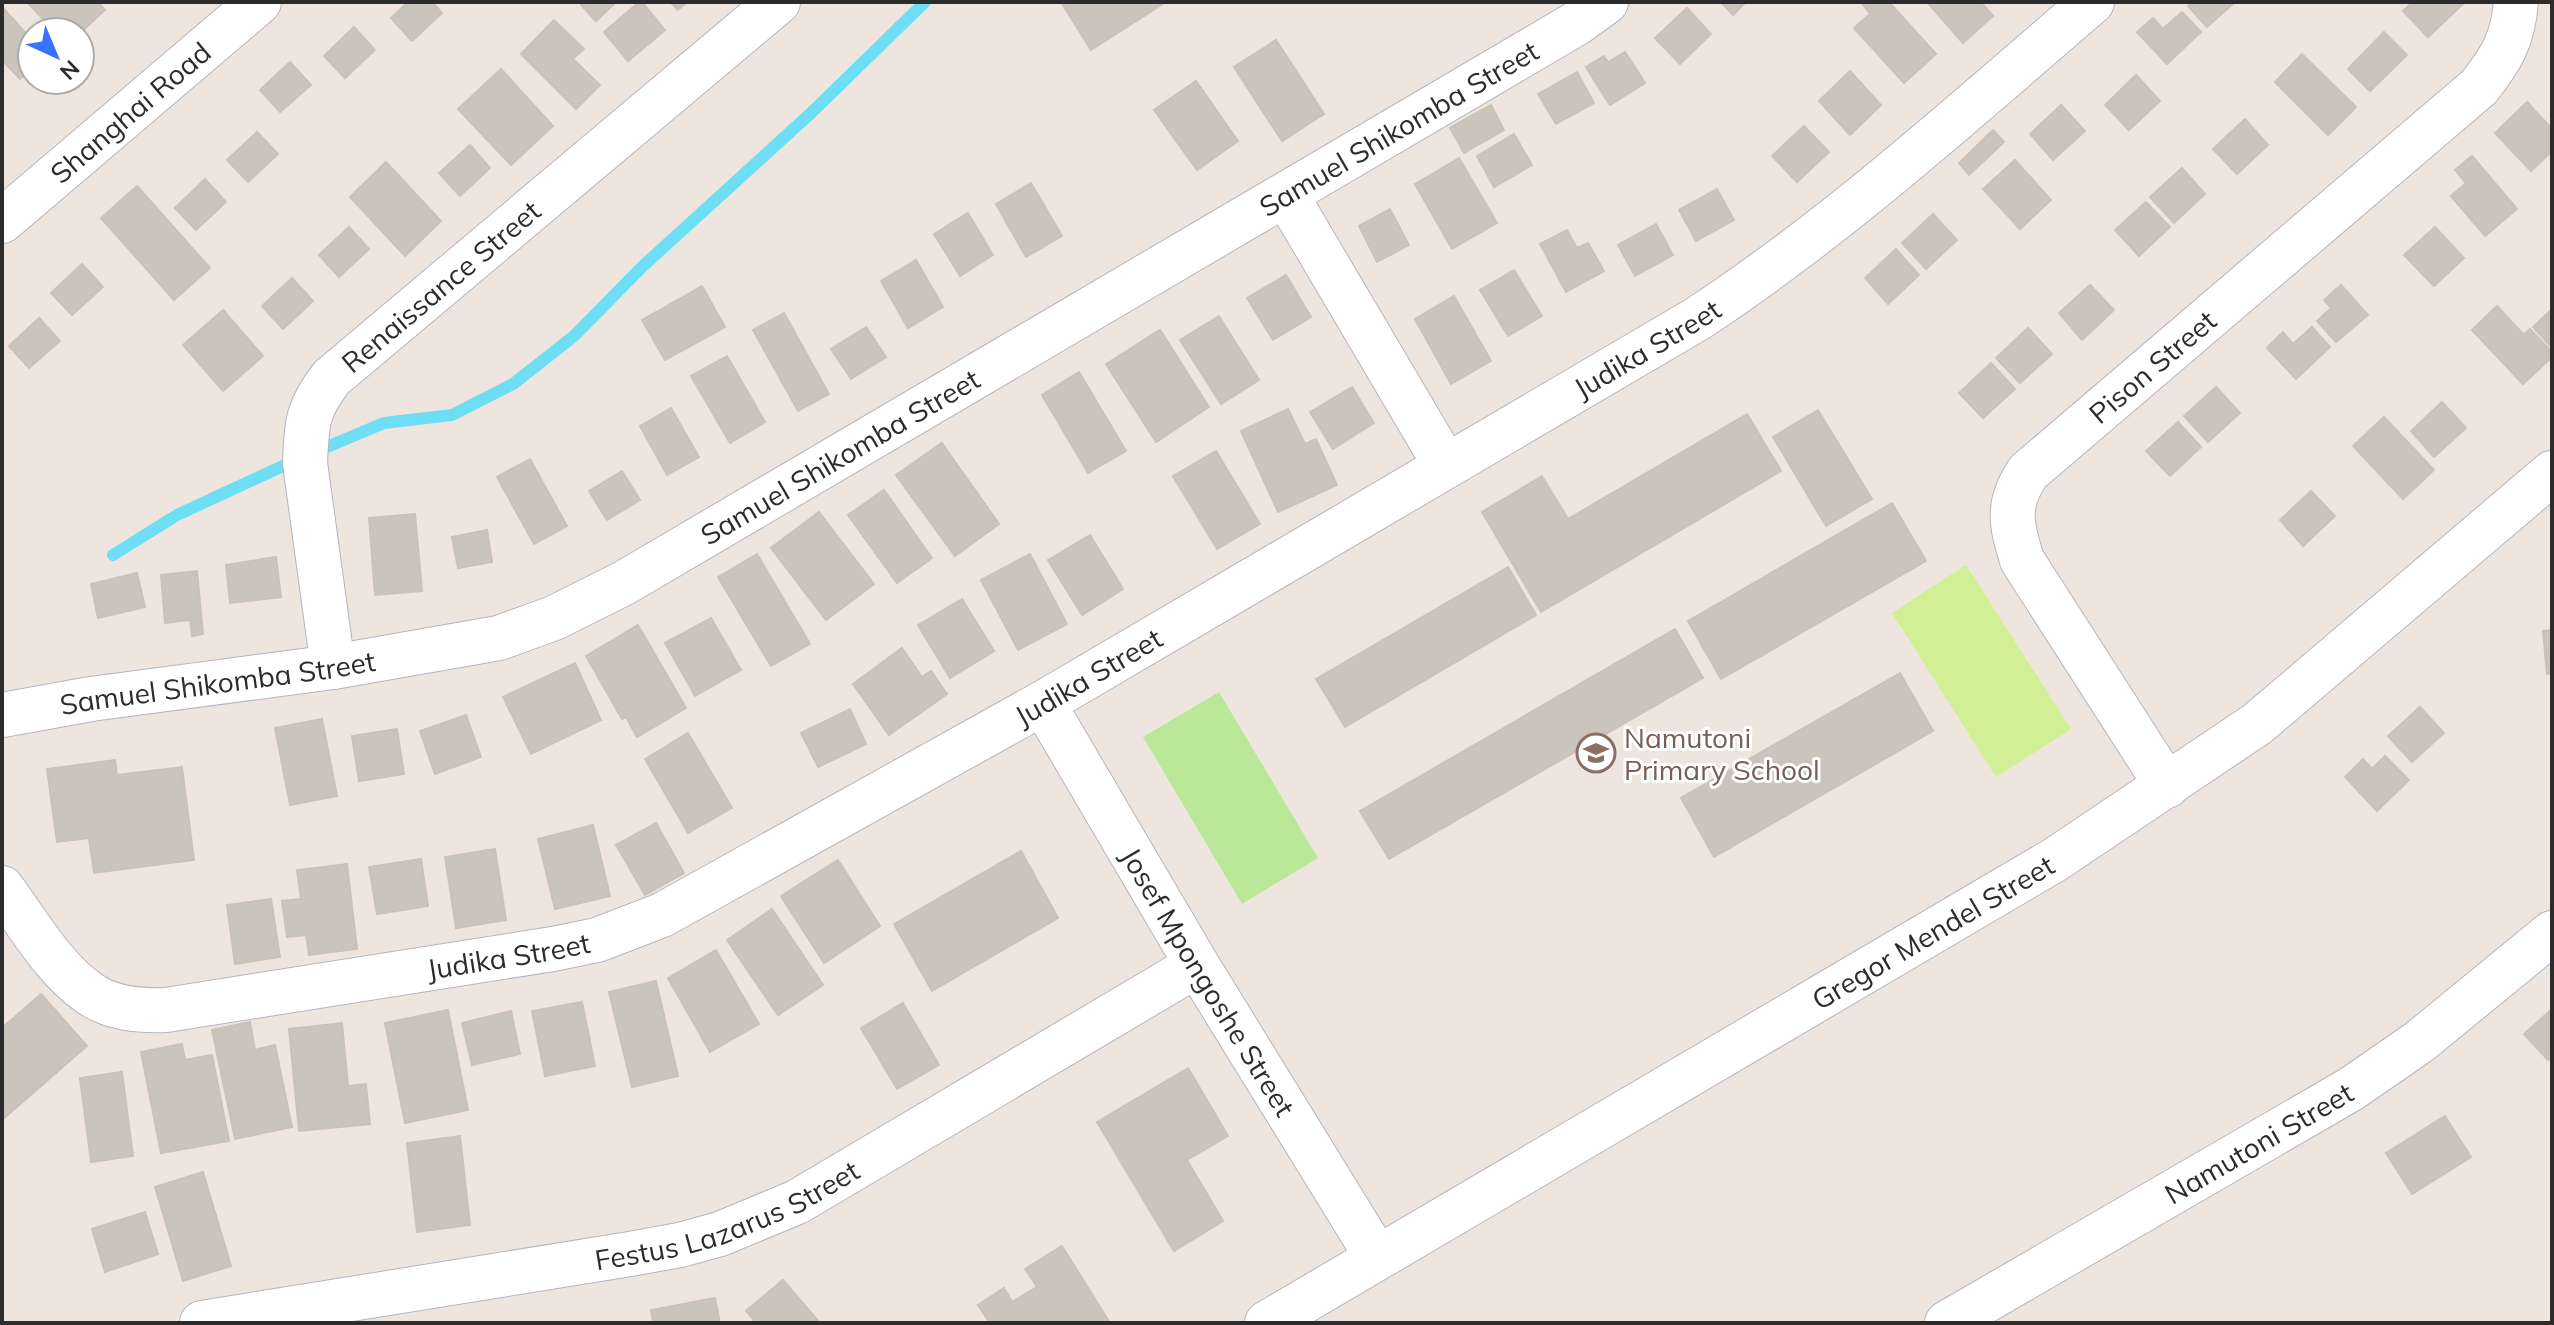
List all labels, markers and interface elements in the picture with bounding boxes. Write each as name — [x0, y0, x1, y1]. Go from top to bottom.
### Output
north arrow — [16, 16, 96, 96]
street label: Samuel Shikomba Street — [1252, 32, 1544, 224]
street label: Shanghai Road — [42, 34, 217, 190]
text: N — [54, 55, 86, 86]
street label: Renaissance Street — [334, 192, 547, 379]
street label: Judika Street — [1567, 291, 1727, 405]
street label: Pison Street — [2081, 302, 2223, 430]
street label: Samuel Shikomba Street — [694, 361, 986, 552]
street label: Judika Street — [1008, 620, 1168, 733]
street label: Samuel Shikomba Street — [57, 642, 378, 722]
place label: Namutoni Primary School — [1624, 720, 1820, 787]
school or university icon: Namutoni Primary School — [1575, 732, 1617, 774]
street label: Josef Mpongoshe Street — [1114, 841, 1303, 1122]
street label: Gregor Mendel Street — [1805, 847, 2060, 1017]
street label: Judika Street — [424, 924, 593, 986]
street label: Namutoni Street — [2158, 1074, 2359, 1211]
street label: Festus Lazarus Street — [592, 1152, 865, 1277]

